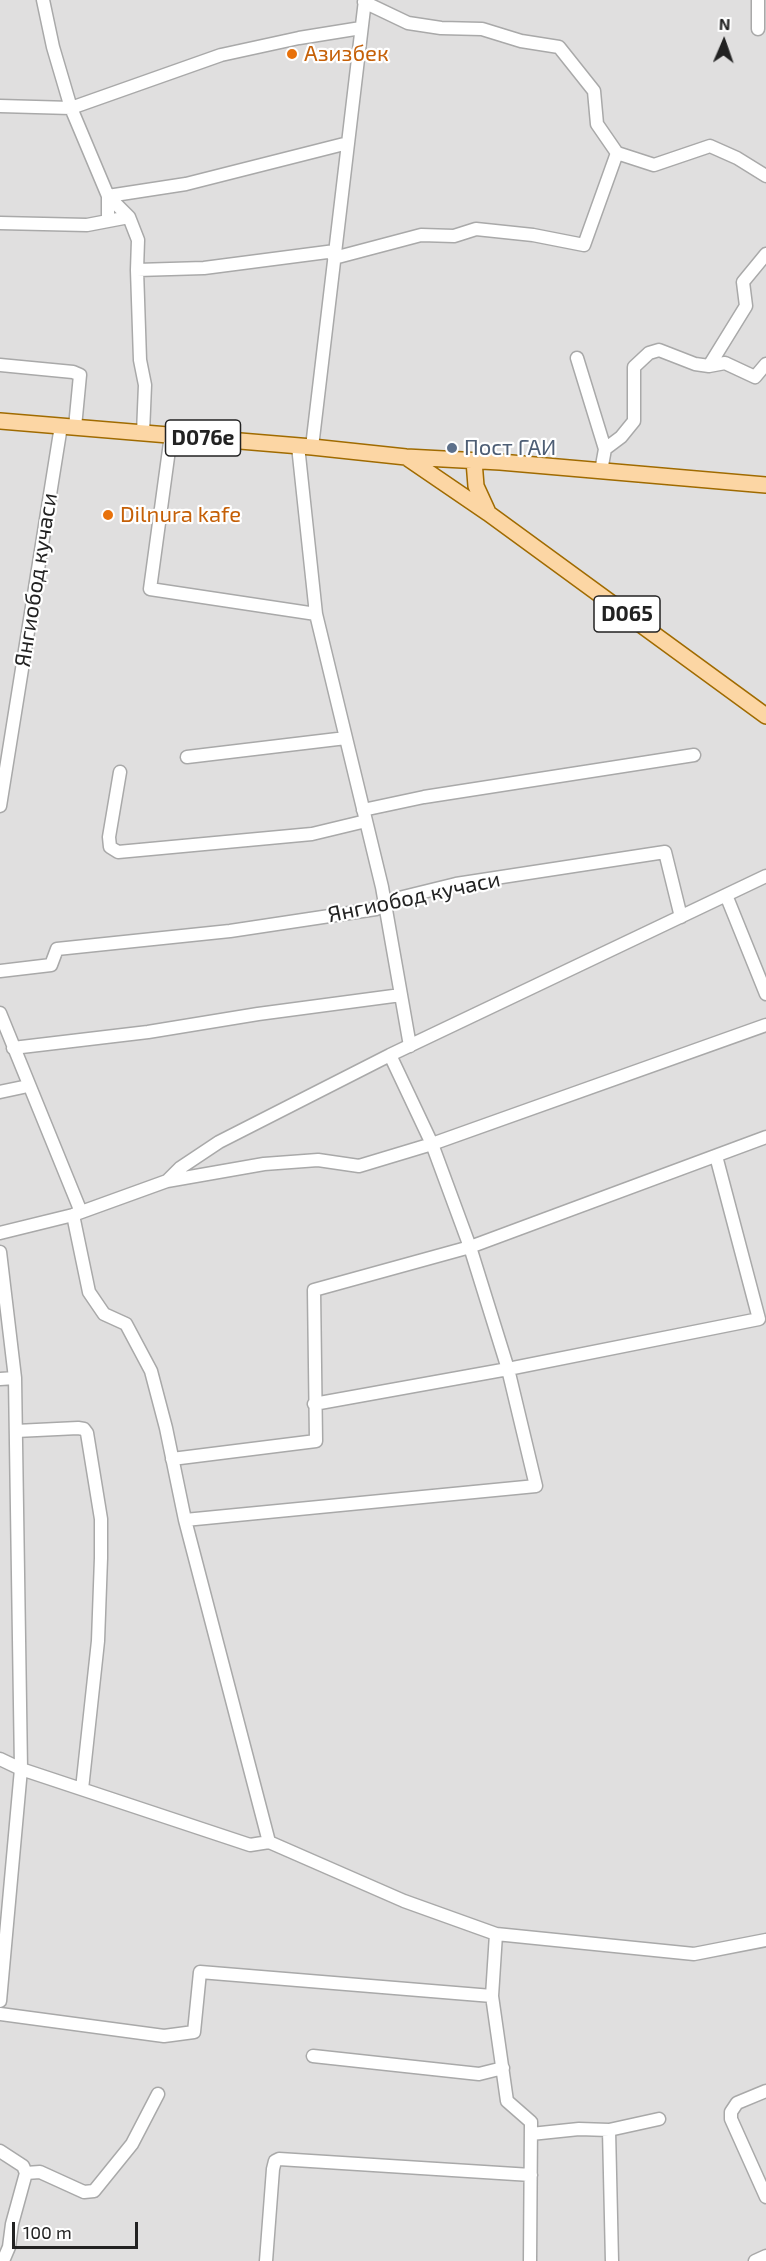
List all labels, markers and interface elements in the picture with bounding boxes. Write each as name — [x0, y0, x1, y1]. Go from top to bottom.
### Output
north arrow — [694, 12, 754, 72]
text: N — [719, 14, 731, 33]
place label: Азизбек — [304, 41, 389, 67]
marker: Азизбек — [285, 47, 299, 61]
road number: D076e — [166, 420, 240, 456]
place label: Пост ГАИ — [464, 435, 556, 461]
marker: Пост ГАИ — [445, 441, 459, 455]
street label: Янгиобод кучаси — [9, 491, 63, 669]
place label: Dilnura kafe — [120, 502, 241, 528]
marker: Dilnura kafe — [101, 508, 115, 522]
road number: D065 — [594, 596, 660, 632]
street label: Янгиобод кучаси — [325, 866, 503, 928]
scale bar — [15, 2210, 141, 2248]
text: 100 m — [23, 2221, 72, 2243]

